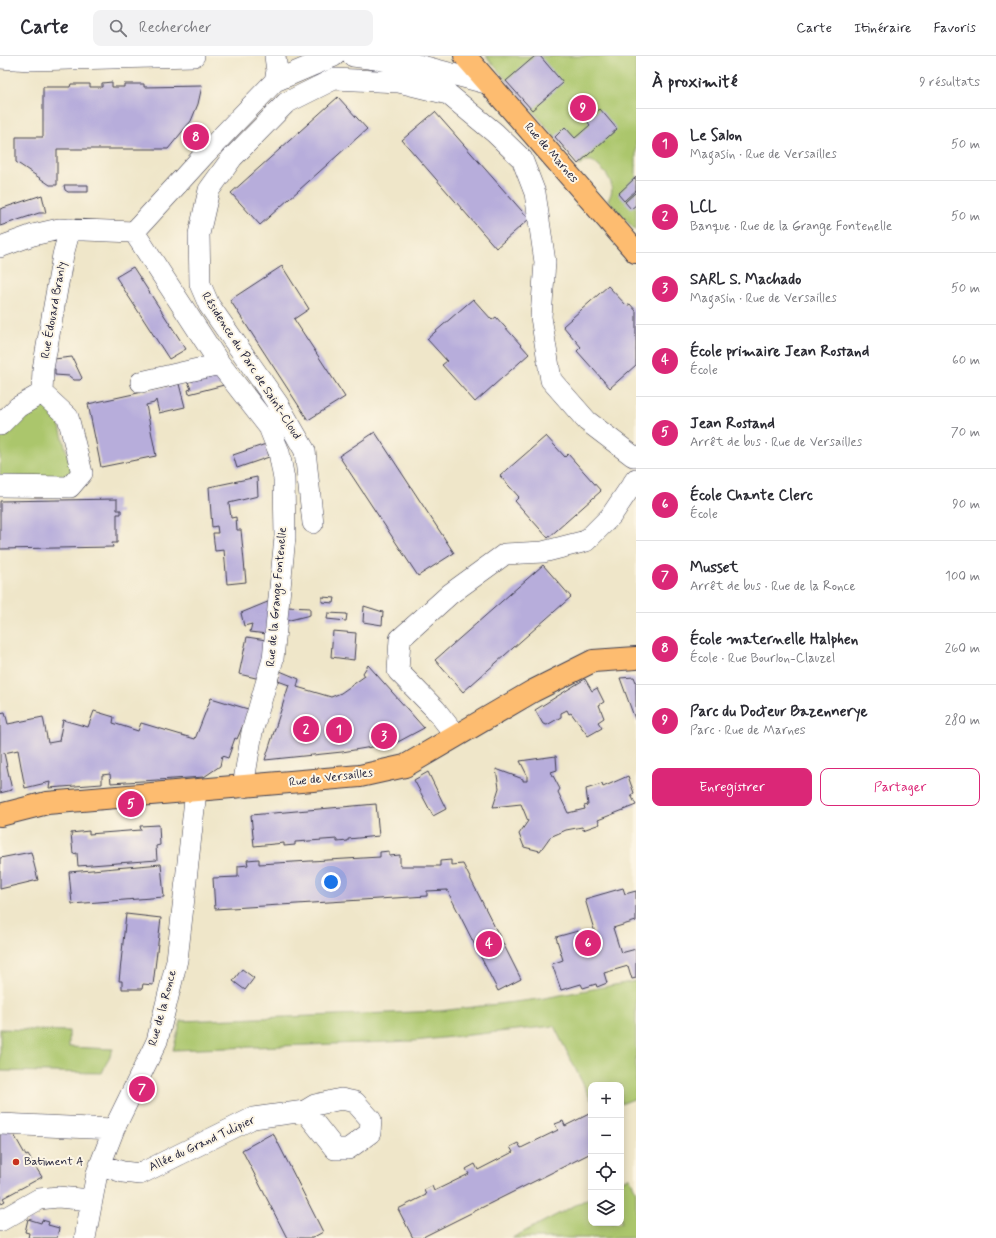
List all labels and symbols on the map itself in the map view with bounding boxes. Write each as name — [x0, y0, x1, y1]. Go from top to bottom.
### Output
pin: 9 — [570, 93, 596, 123]
street label: Rue de Marnes — [520, 119, 582, 187]
pin: 8 — [183, 122, 209, 152]
street label: Rue Édouard Branly — [38, 260, 70, 360]
street label: Résidence du Parc de Saint-Cloud — [197, 289, 305, 443]
street label: Rue de la Grange Fontenelle — [263, 526, 291, 668]
pin: 2 — [293, 714, 319, 744]
pin: 1 — [326, 715, 352, 745]
pin: 3 — [371, 721, 397, 751]
street label: Rue de Versailles — [288, 765, 375, 791]
pin: 5 — [118, 789, 144, 819]
your location — [321, 872, 341, 892]
pin: 6 — [575, 928, 601, 958]
pin: 4 — [476, 929, 502, 959]
street label: Rue de la Ronce — [145, 968, 181, 1048]
pin: 7 — [129, 1074, 155, 1104]
street label: Allée du Grand Tulipier — [146, 1112, 258, 1176]
place label: Batiment A — [24, 1154, 84, 1170]
marker: Batiment A — [11, 1157, 21, 1167]

